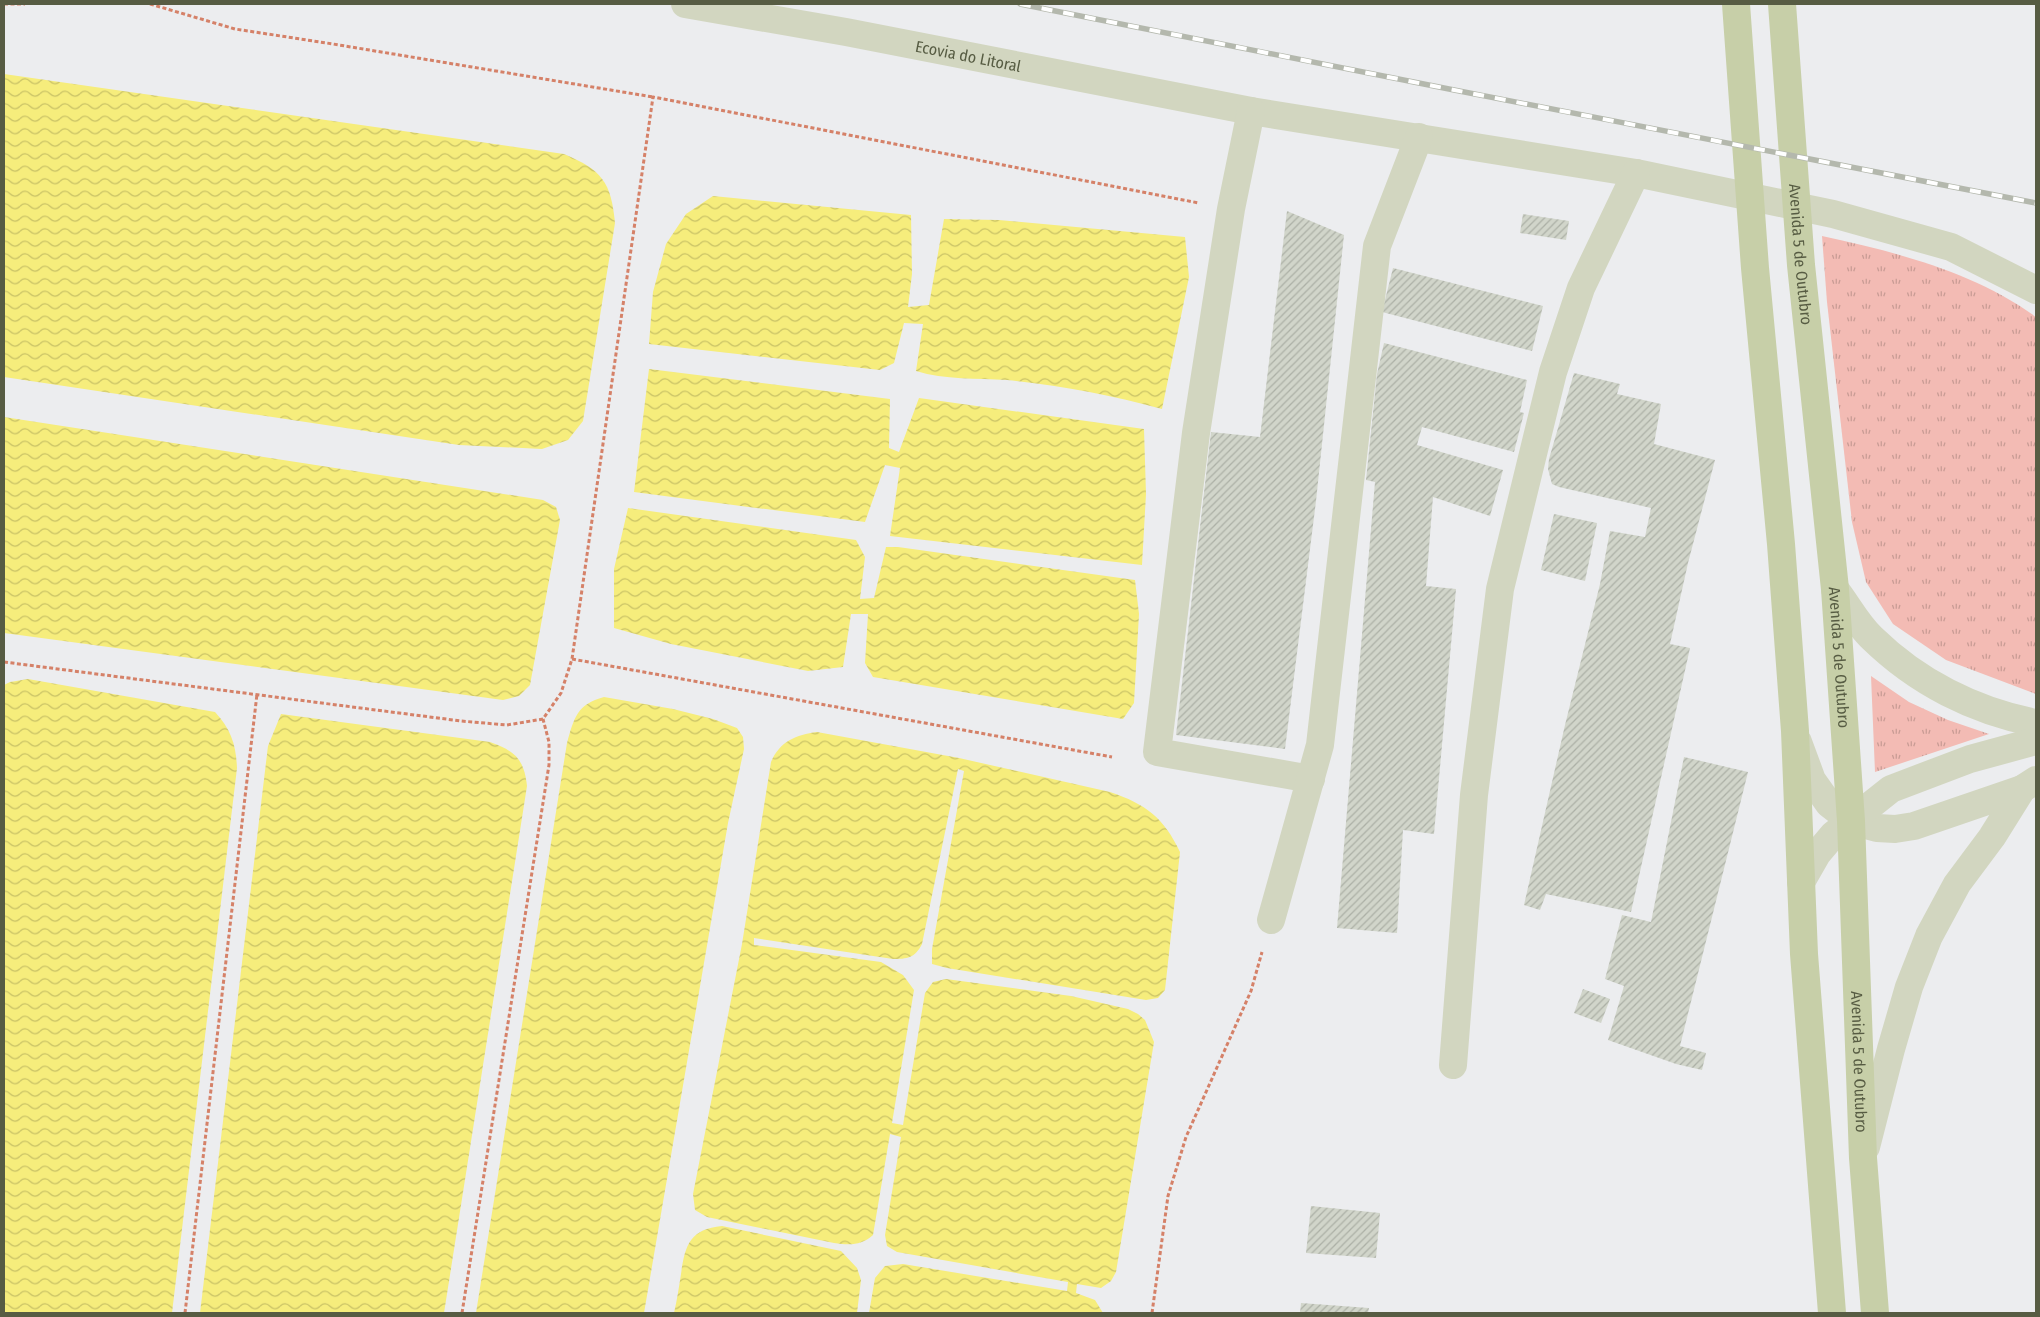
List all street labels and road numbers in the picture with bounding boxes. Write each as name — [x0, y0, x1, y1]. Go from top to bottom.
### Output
street label: Ecovia do Litoral — [914, 37, 1023, 76]
street label: Avenida 5 de Outubro — [1785, 183, 1816, 326]
street label: Avenida 5 de Outubro — [1825, 586, 1854, 729]
street label: Avenida 5 de Outubro — [1847, 991, 1871, 1133]

